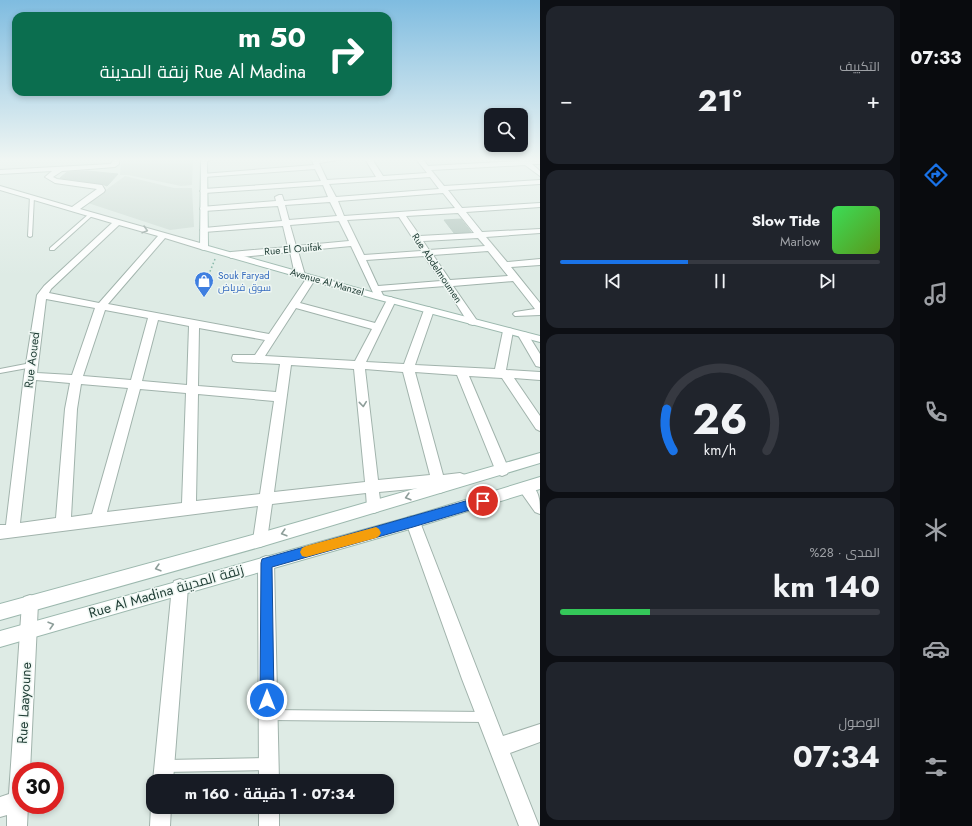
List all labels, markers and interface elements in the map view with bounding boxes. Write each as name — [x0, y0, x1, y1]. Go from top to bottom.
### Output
text: 50 m — [238, 17, 306, 58]
icon: right — [320, 28, 372, 80]
text: 07:33 — [911, 45, 961, 71]
text: التكييف — [839, 57, 880, 76]
text: Rue Al Madina زنقة المدينة — [100, 59, 306, 85]
text: 21° — [698, 79, 742, 122]
text: − — [560, 84, 573, 116]
text: + — [866, 84, 880, 116]
map controls — [484, 108, 528, 152]
button: search — [484, 108, 528, 152]
icon: directions — [922, 161, 950, 189]
text: Slow Tide — [752, 210, 820, 232]
one-way arrow — [141, 225, 148, 234]
street label: Rue Abdelmoumen — [408, 230, 466, 306]
text: Marlow — [780, 232, 820, 251]
street label: Rue El Ouifak — [264, 239, 323, 259]
street label: Avenue Al Manzel — [288, 264, 366, 300]
place label: Souk Faryad سوق فرياض — [218, 268, 271, 295]
shop icon: Souk Faryad سوق فرياض — [193, 270, 215, 298]
icon: previous — [602, 270, 624, 292]
icon: pause — [709, 270, 731, 292]
icon: next — [816, 270, 838, 292]
icon: music — [922, 280, 950, 308]
street label: Rue Aoued — [20, 331, 44, 389]
text: 26 — [692, 389, 748, 450]
icon: phone — [922, 398, 950, 426]
one-way arrow — [359, 401, 368, 407]
text: km/h — [704, 440, 736, 460]
pin — [466, 484, 500, 518]
icon: arrive — [472, 490, 494, 512]
one-way arrow — [405, 492, 412, 501]
icon: climate — [922, 516, 950, 544]
one-way arrow — [280, 528, 287, 537]
text: المدى · 28% — [810, 543, 880, 562]
street label: Rue Al Madina زنقة المدينة — [86, 559, 246, 623]
one-way arrow — [155, 563, 162, 572]
text: 140 km — [773, 565, 880, 608]
one-way arrow — [48, 621, 54, 629]
icon: car — [922, 635, 950, 663]
street label: Rue Laayoune — [12, 662, 36, 744]
position arrow — [246, 679, 288, 721]
text: الوصول — [839, 713, 880, 732]
text: 07:34 — [793, 735, 880, 778]
icon: filters — [922, 753, 950, 781]
speed limit sign: 30 — [12, 762, 64, 814]
text: 07:34 · 1 دقيقة · 160 m — [185, 783, 355, 805]

